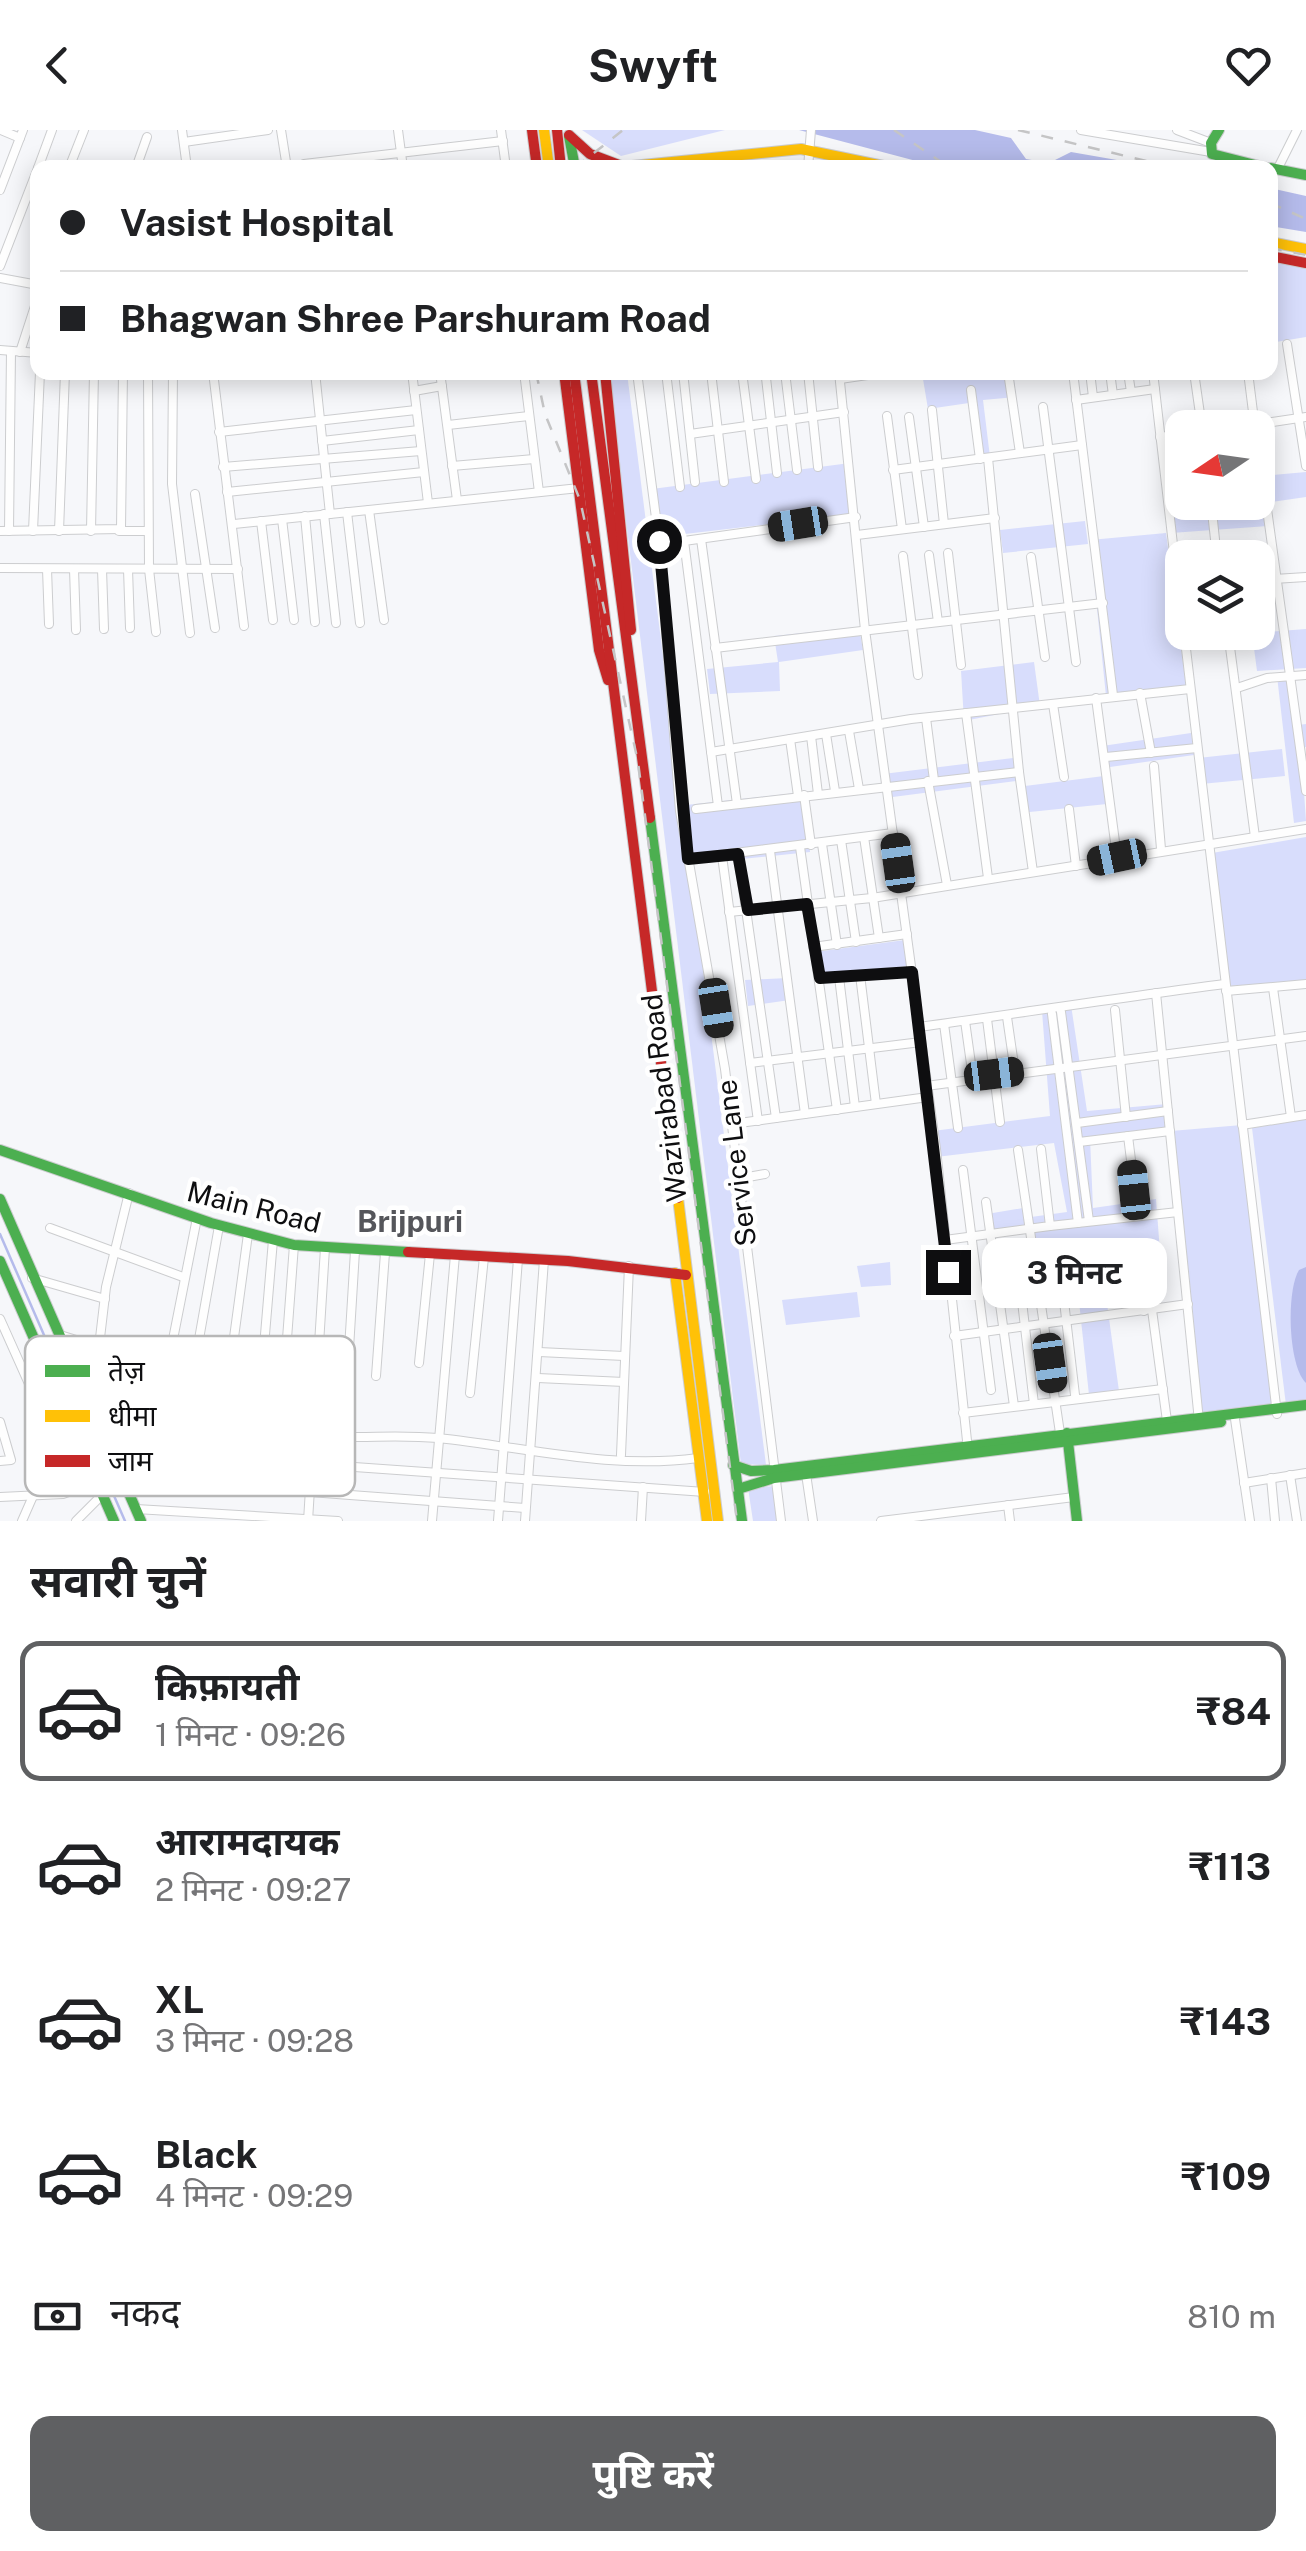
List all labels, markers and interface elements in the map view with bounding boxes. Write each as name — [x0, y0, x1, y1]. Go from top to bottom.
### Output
icon: back — [30, 38, 85, 93]
icon: heart — [1221, 38, 1276, 93]
text: Swyft — [588, 39, 718, 92]
text: Vasist Hospital — [120, 200, 394, 245]
text: Bhagwan Shree Parshuram Road — [120, 296, 711, 341]
north arrow — [1165, 410, 1275, 520]
map controls — [1165, 410, 1275, 650]
car — [766, 504, 830, 544]
route start — [637, 519, 682, 564]
button: layers — [1165, 540, 1275, 650]
car — [879, 831, 917, 895]
car — [1085, 836, 1149, 878]
car — [696, 976, 736, 1040]
street label: Wazirabad Road — [634, 992, 693, 1204]
car — [962, 1055, 1026, 1093]
street label: Service Lane — [709, 1078, 762, 1248]
car — [1116, 1159, 1152, 1221]
street label: Main Road — [184, 1174, 324, 1239]
district label: Brijpuri — [357, 1203, 463, 1239]
callout: 3 मिनट — [983, 1237, 1168, 1307]
route end — [926, 1250, 971, 1295]
text: 3 मिनट — [1027, 1254, 1122, 1291]
car — [1031, 1331, 1069, 1395]
legend — [25, 1336, 355, 1496]
text: तेज़ — [108, 1354, 146, 1387]
text: धीमा — [108, 1399, 157, 1432]
text: जाम — [108, 1444, 154, 1477]
text: सवारी चुनें — [30, 1554, 206, 1607]
text: किफ़ायती — [155, 1664, 299, 1709]
icon: car — [35, 1666, 125, 1756]
text: ₹84 — [1196, 1689, 1271, 1734]
text: 1 मिनट · 09:26 — [155, 1716, 346, 1753]
text: आरामदायक — [155, 1819, 339, 1864]
icon: car — [35, 1821, 125, 1911]
text: ₹113 — [1189, 1844, 1271, 1889]
text: 2 मिनट · 09:27 — [155, 1871, 351, 1908]
icon: car — [35, 1976, 125, 2066]
text: XL — [155, 1977, 204, 2022]
text: ₹143 — [1180, 1999, 1271, 2044]
text: 3 मिनट · 09:28 — [155, 2022, 354, 2059]
icon: car — [35, 2131, 125, 2221]
text: Black — [155, 2132, 258, 2177]
text: ₹109 — [1181, 2154, 1271, 2199]
text: 4 मिनट · 09:29 — [155, 2177, 353, 2214]
icon: cash — [30, 2289, 85, 2344]
text: नकद — [110, 2290, 180, 2335]
text: 810 m — [1187, 2298, 1276, 2335]
button: पुष्टि करें — [30, 2416, 1276, 2531]

